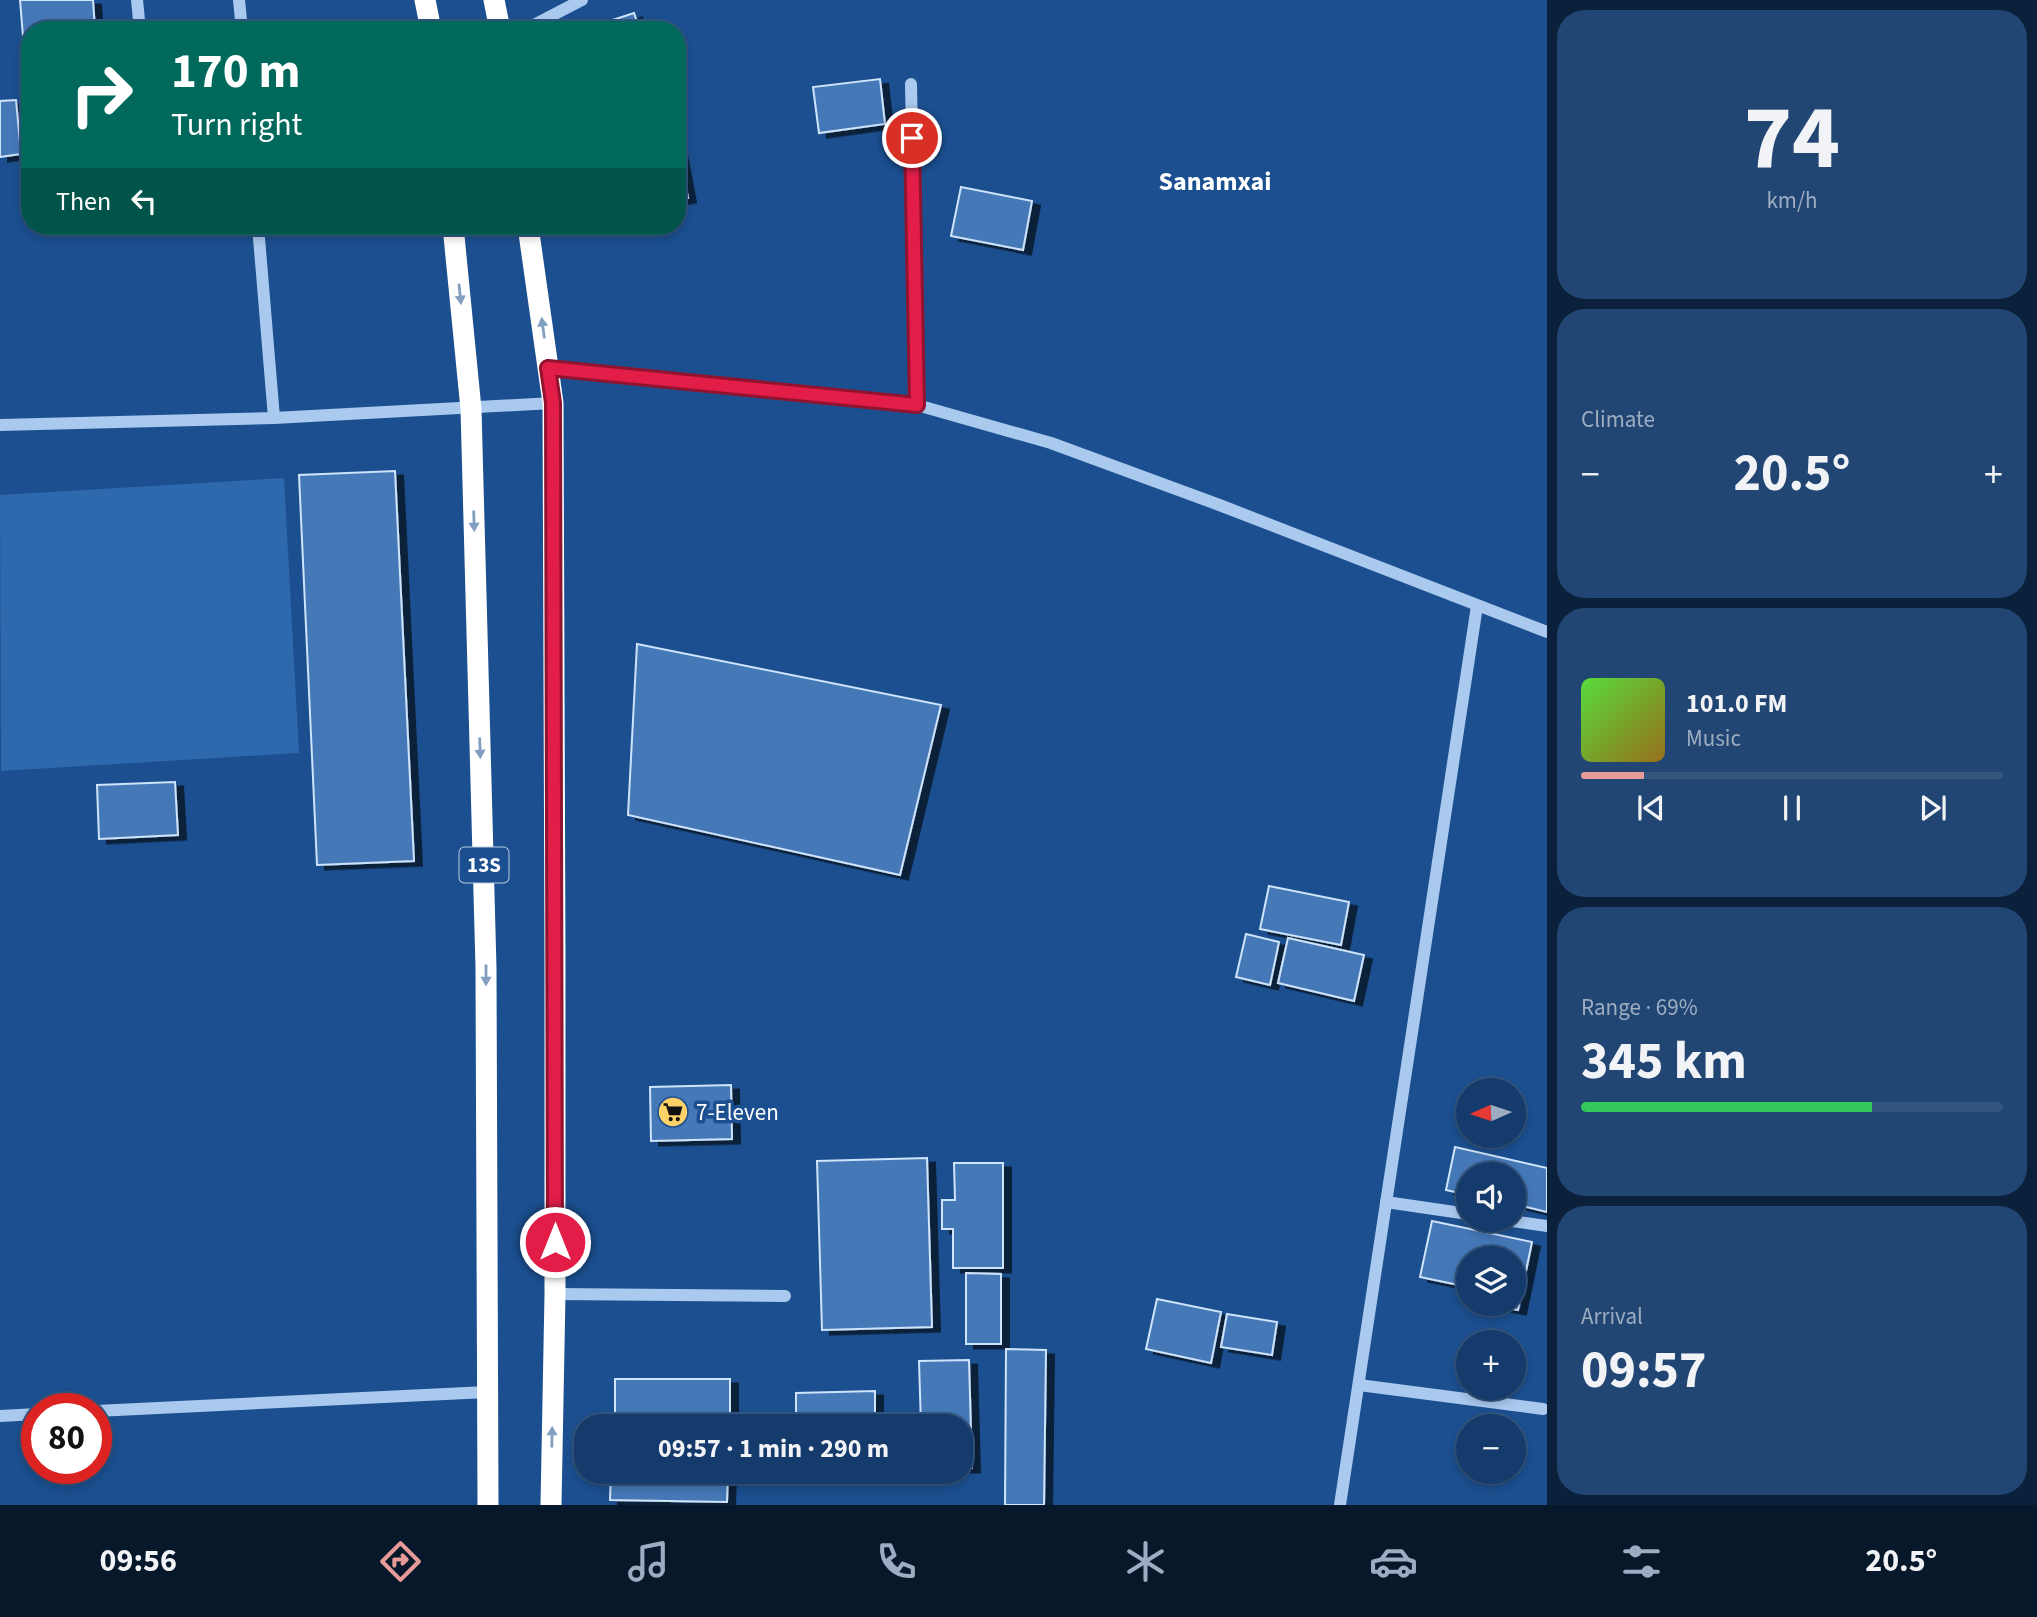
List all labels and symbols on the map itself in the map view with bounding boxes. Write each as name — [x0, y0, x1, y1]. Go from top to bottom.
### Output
pin — [882, 108, 942, 168]
district label: Sanamxai — [1159, 163, 1272, 200]
one-way arrow — [455, 283, 466, 305]
one-way arrow — [537, 317, 548, 339]
one-way arrow — [469, 510, 480, 532]
one-way arrow — [475, 737, 486, 759]
road number: 13S — [460, 848, 508, 882]
one-way arrow — [480, 965, 492, 987]
north arrow — [1456, 1078, 1526, 1148]
supermarket icon: 7-Eleven — [656, 1095, 690, 1129]
place label: 7-Eleven — [696, 1096, 779, 1129]
position arrow — [518, 1205, 592, 1279]
speed limit sign: 80 — [21, 1393, 112, 1484]
one-way arrow — [546, 1426, 558, 1448]

